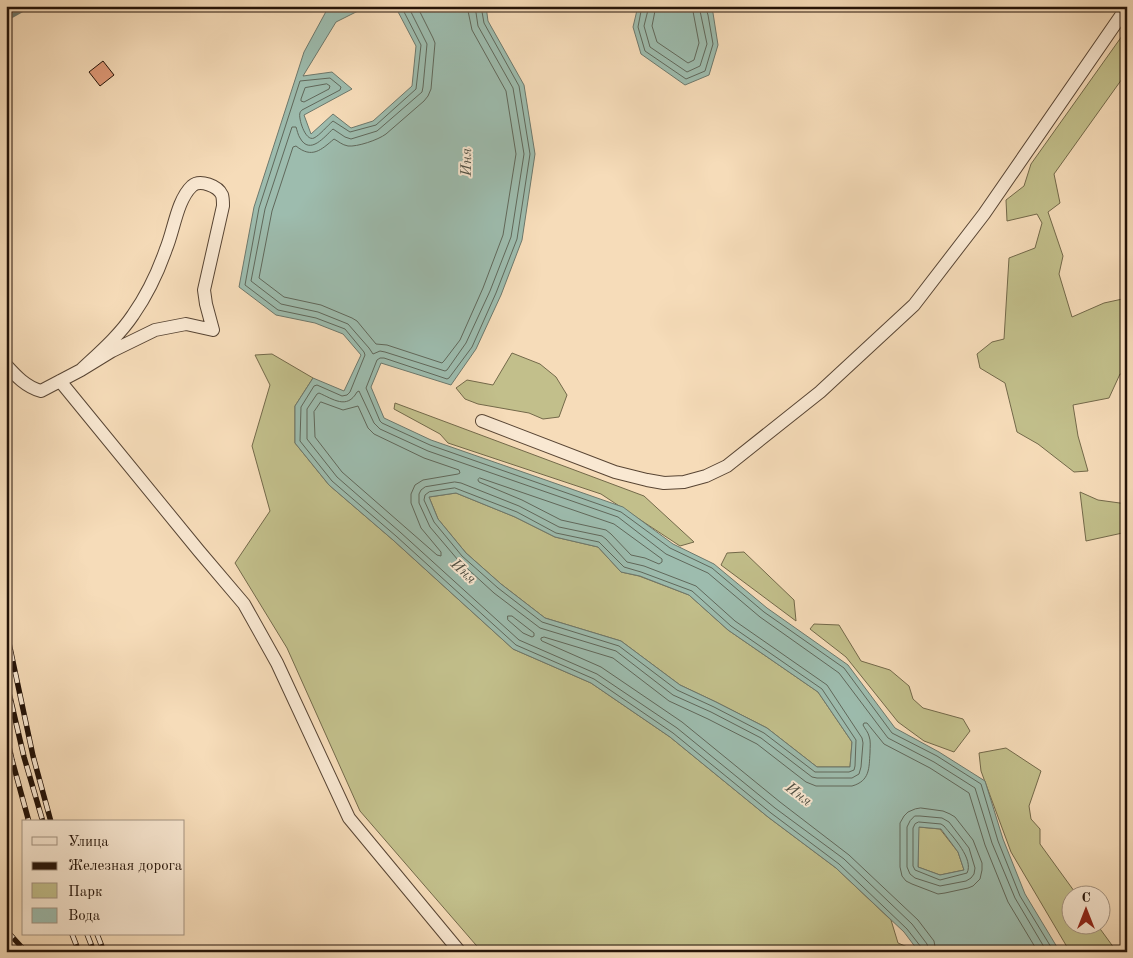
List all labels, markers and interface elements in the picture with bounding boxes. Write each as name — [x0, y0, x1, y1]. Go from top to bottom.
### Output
water label: Иня — [460, 148, 475, 177]
water label: Иня — [447, 556, 479, 587]
water label: Иня — [781, 780, 814, 810]
legend — [22, 820, 185, 936]
text: Улица — [68, 835, 109, 850]
text: Железная дорога — [68, 859, 183, 874]
text: Парк — [68, 885, 103, 900]
north arrow — [1060, 886, 1110, 936]
text: С — [1081, 891, 1091, 905]
text: Вода — [68, 909, 101, 924]

